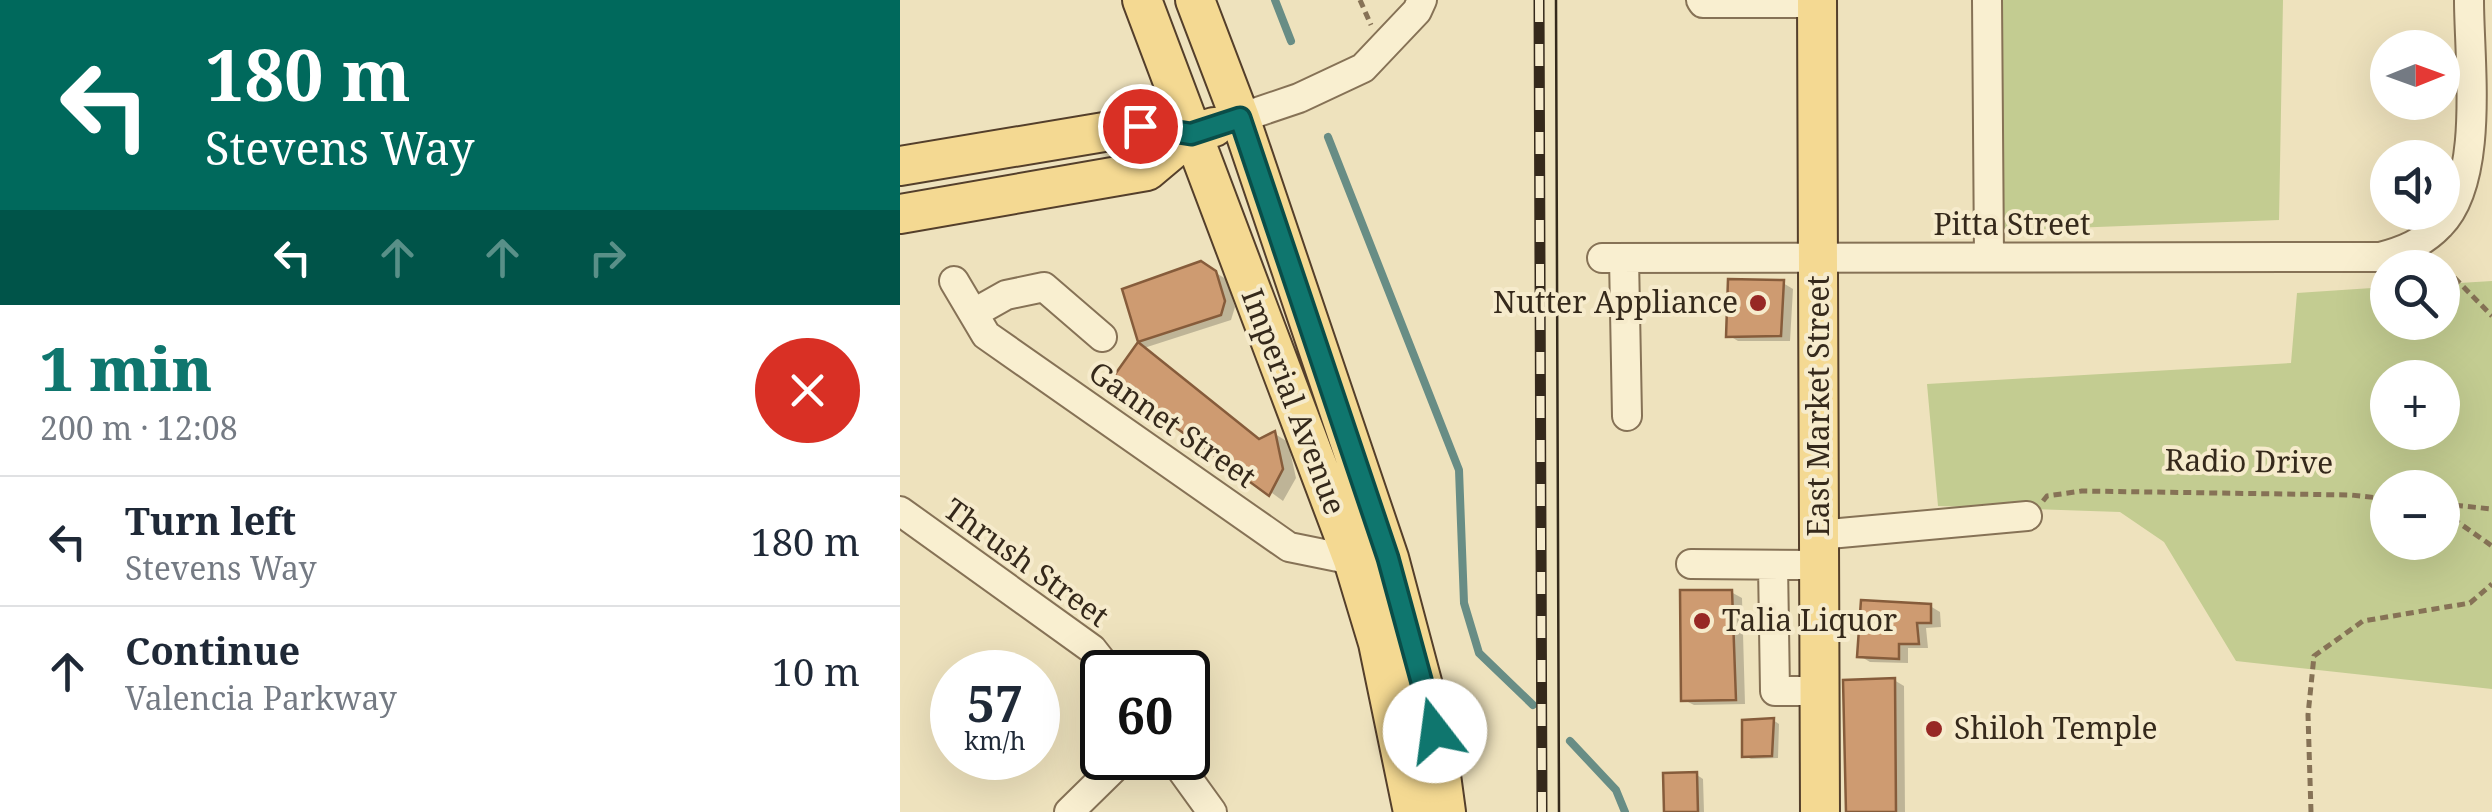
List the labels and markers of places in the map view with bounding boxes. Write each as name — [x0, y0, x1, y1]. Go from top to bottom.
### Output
pin — [1098, 84, 1183, 169]
place label: Nutter Appliance — [1493, 281, 1738, 322]
marker: Nutter Appliance — [1747, 292, 1769, 314]
place label: Talia Liquor — [1722, 599, 1897, 640]
marker: Talia Liquor — [1691, 610, 1713, 632]
place label: Shiloh Temple — [1954, 707, 2158, 748]
marker: Shiloh Temple — [1923, 718, 1945, 740]

